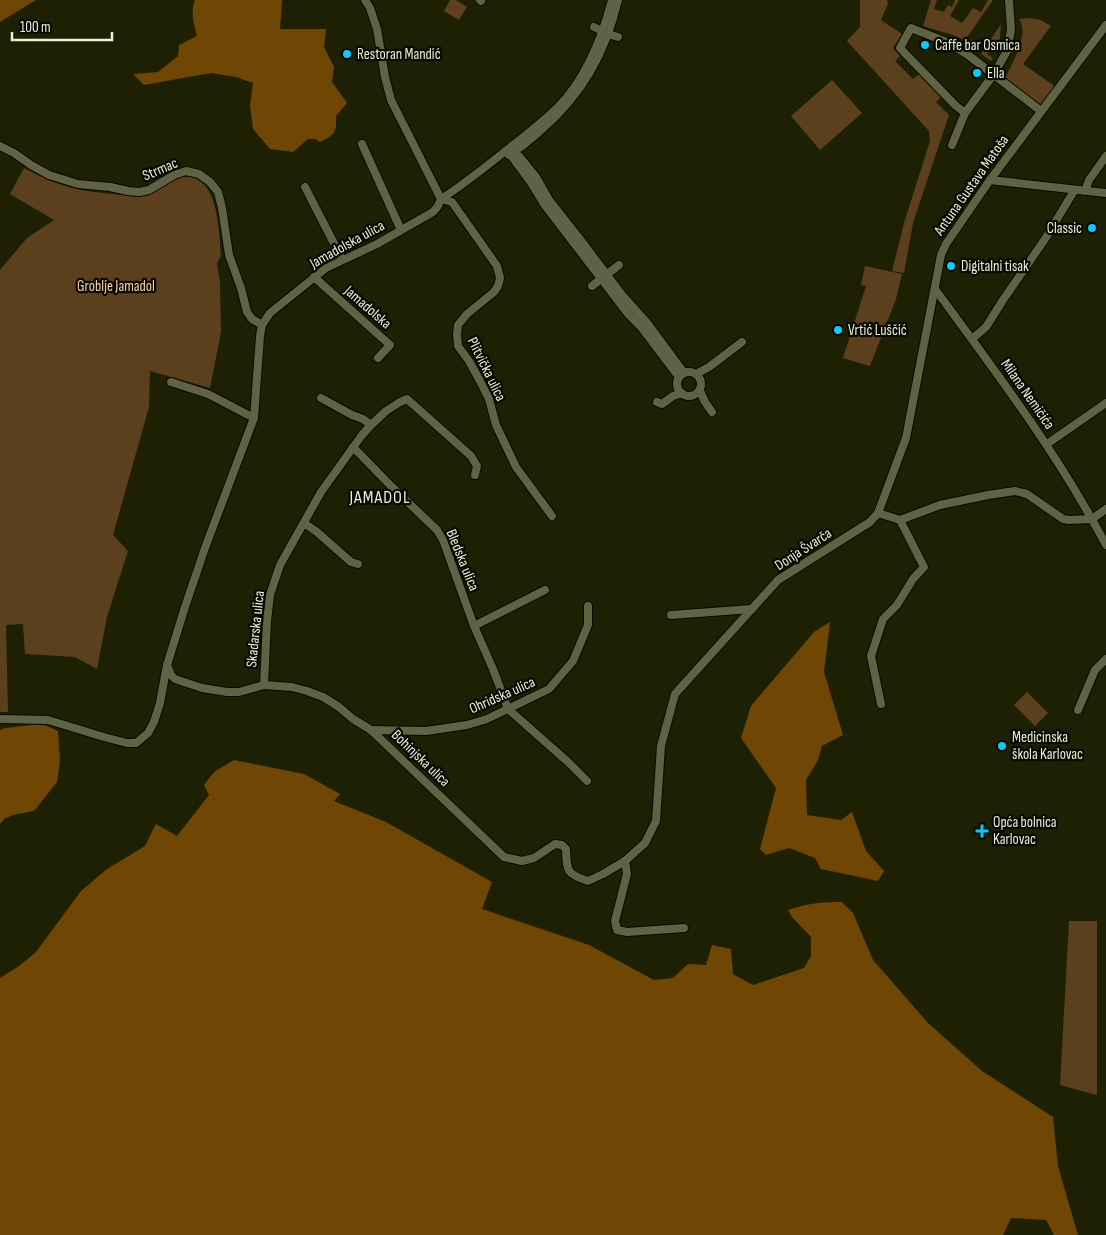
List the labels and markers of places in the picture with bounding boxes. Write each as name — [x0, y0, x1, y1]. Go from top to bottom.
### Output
place label: Caffe bar Osmica — [935, 36, 1020, 55]
marker: Caffe bar Osmica — [919, 39, 931, 51]
place label: Restoran Mandić — [357, 45, 441, 64]
marker: Restoran Mandić — [341, 48, 353, 60]
place label: Ella — [987, 64, 1005, 83]
marker: Ella — [971, 67, 983, 79]
place label: Classic — [1047, 219, 1082, 238]
marker: Classic — [1086, 222, 1098, 234]
place label: Digitalni tisak — [961, 257, 1029, 276]
marker: Digitalni tisak — [945, 260, 957, 272]
place label: Vrtić Luščić — [848, 321, 907, 340]
marker: Vrtić Luščić — [832, 324, 844, 336]
place label: Medicinska škola Karlovac — [1012, 728, 1083, 764]
marker: Medicinska škola Karlovac — [996, 740, 1008, 752]
place label: Opća bolnica Karlovac — [993, 813, 1057, 849]
marker: Opća bolnica Karlovac — [975, 824, 989, 838]

